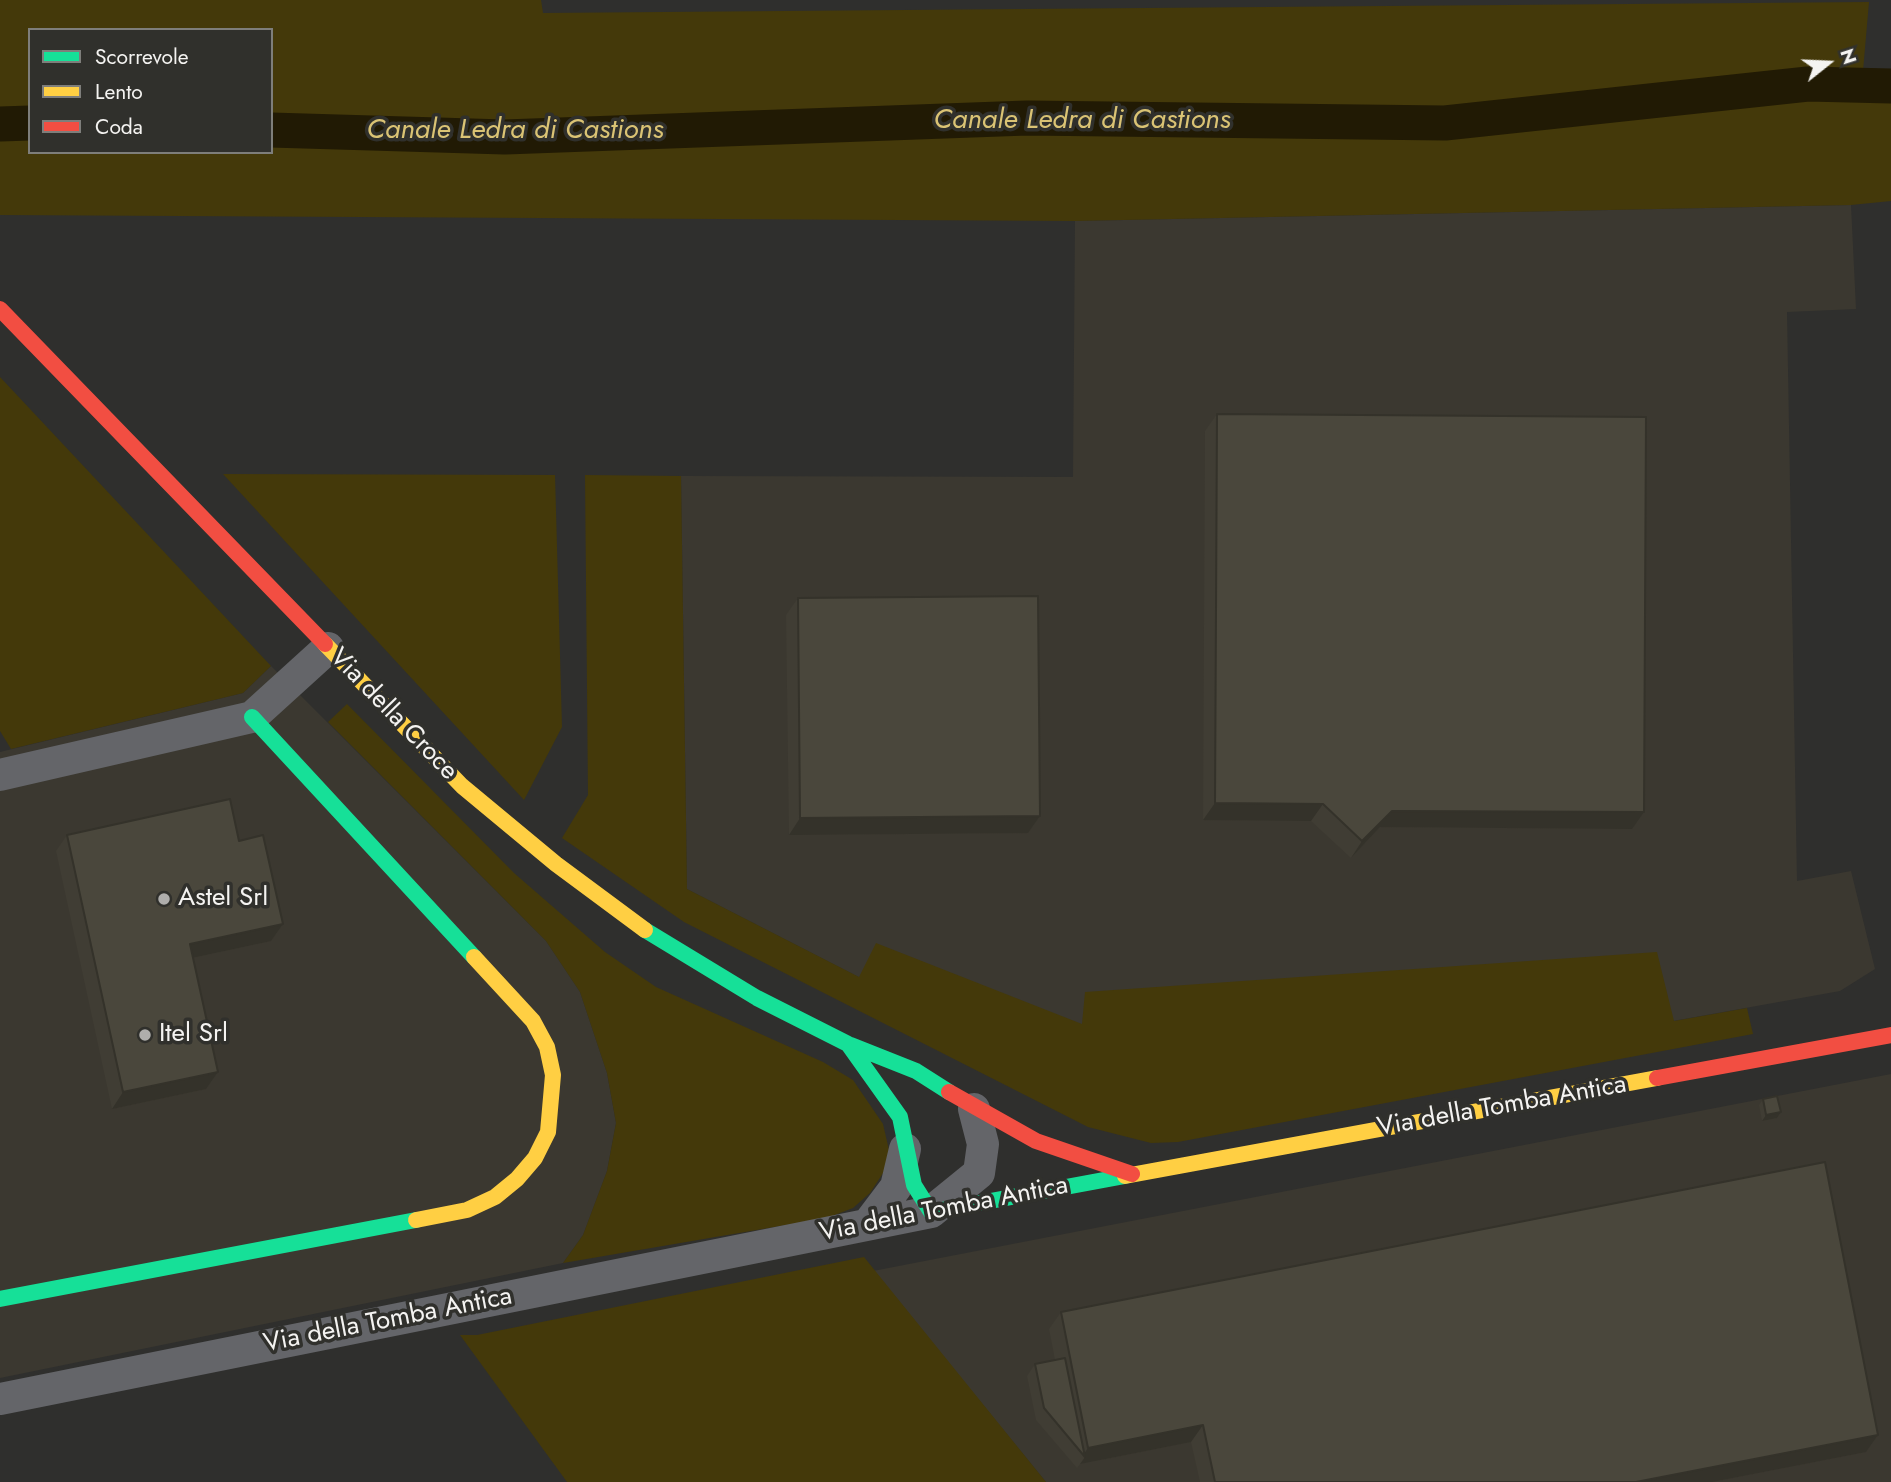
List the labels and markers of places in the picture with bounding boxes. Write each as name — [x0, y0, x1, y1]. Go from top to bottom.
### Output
place label: Astel Srl — [178, 883, 268, 915]
marker: Astel Srl — [156, 891, 172, 907]
place label: Itel Srl — [159, 1019, 228, 1051]
marker: Itel Srl — [137, 1027, 153, 1043]

